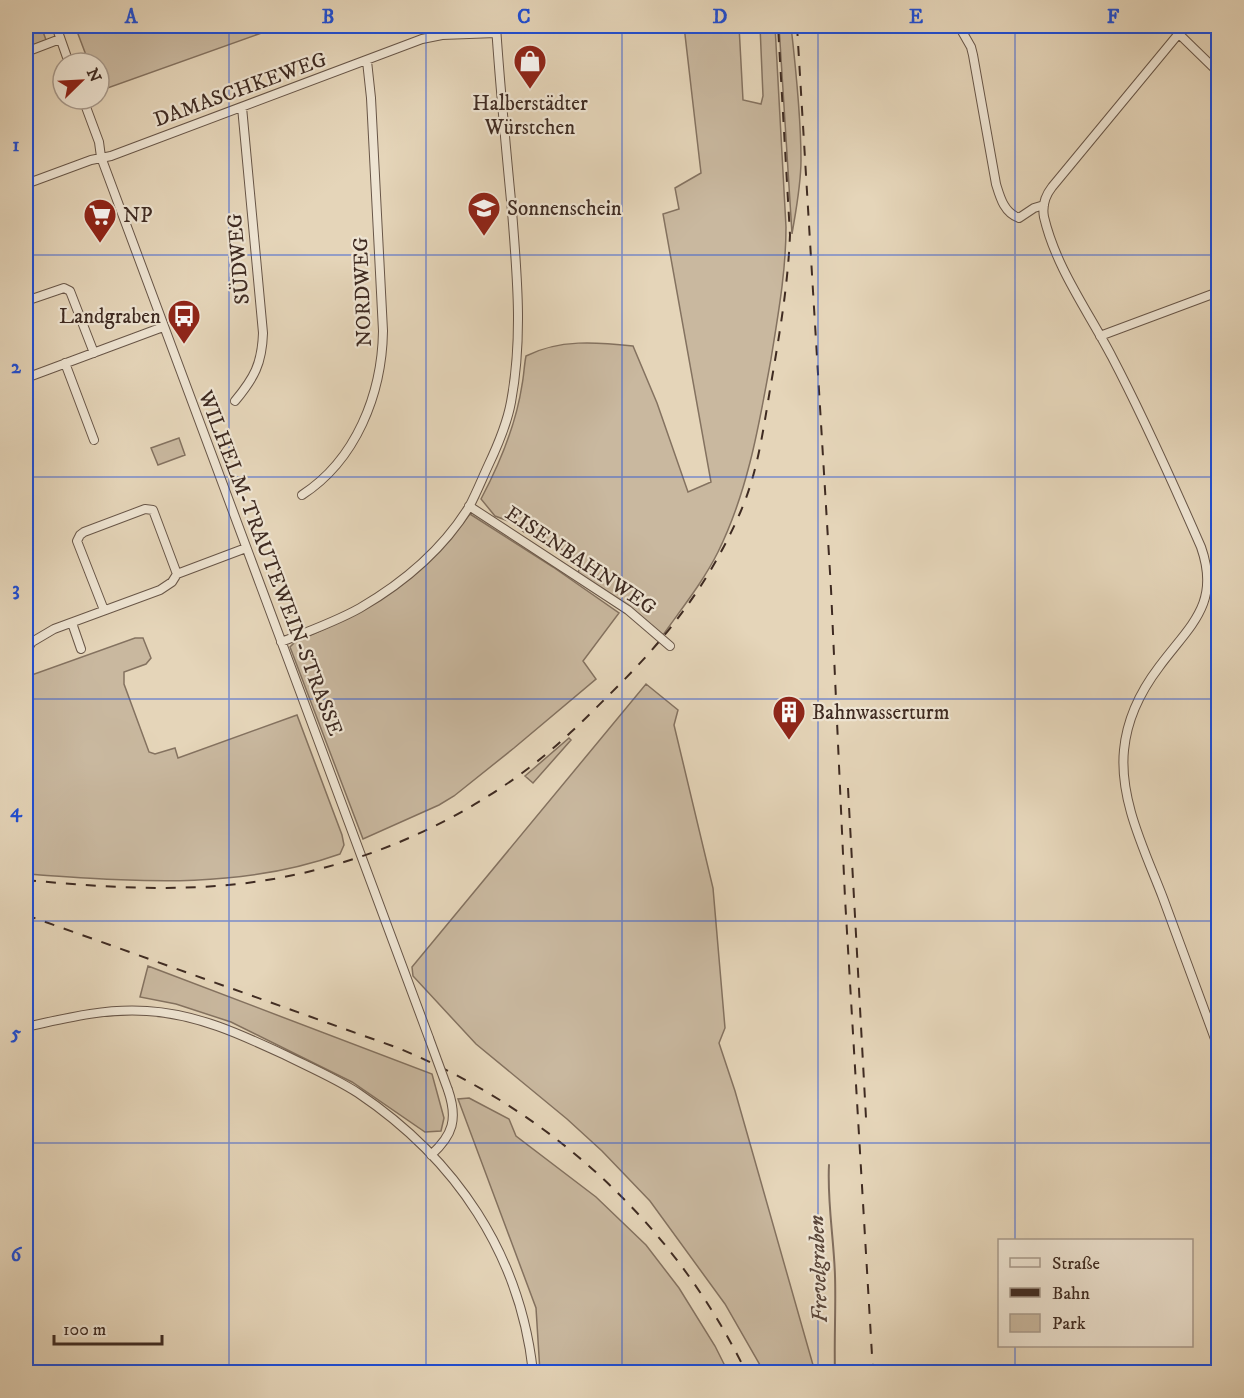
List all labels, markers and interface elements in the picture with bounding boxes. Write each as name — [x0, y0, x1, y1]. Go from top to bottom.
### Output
text: A — [124, 5, 139, 30]
text: B — [322, 5, 334, 30]
text: C — [517, 5, 531, 30]
text: D — [713, 5, 728, 30]
text: E — [909, 5, 923, 30]
text: F — [1107, 5, 1120, 30]
shop icon: Halberstädter Würstchen — [512, 43, 548, 90]
street label: DAMASCHKEWEG — [150, 46, 331, 133]
north arrow — [51, 51, 111, 111]
text: N — [82, 65, 106, 85]
place label: Halberstädter Würstchen — [472, 91, 588, 141]
text: 1 — [12, 133, 20, 158]
school or university icon: Sonnenschein — [466, 190, 502, 237]
place label: Sonnenschein — [507, 196, 622, 222]
supermarket icon: NP — [82, 197, 118, 244]
place label: NP — [123, 203, 152, 229]
street label: SÜDWEG — [221, 212, 256, 306]
street label: NORDWEG — [348, 236, 378, 347]
bus stop icon: Landgraben — [166, 298, 202, 345]
place label: Landgraben — [59, 304, 161, 330]
text: 2 — [11, 355, 22, 380]
street label: WILHELM-TRAUTEWEIN-STRASSE — [192, 386, 348, 740]
street label: EISENBAHNWEG — [500, 501, 661, 621]
text: 3 — [12, 577, 20, 602]
building icon: Bahnwasserturm — [771, 694, 807, 741]
place label: Bahnwasserturm — [812, 700, 950, 726]
text: 4 — [10, 799, 23, 824]
text: 5 — [10, 1021, 21, 1046]
water label: Frevelgraben — [803, 1215, 834, 1323]
legend — [998, 1239, 1193, 1347]
text: 6 — [11, 1243, 23, 1268]
text: Straße — [1052, 1253, 1100, 1275]
text: Bahn — [1052, 1283, 1090, 1305]
scale bar — [54, 1308, 162, 1346]
text: Park — [1052, 1313, 1086, 1335]
text: 100 m — [63, 1319, 106, 1341]

